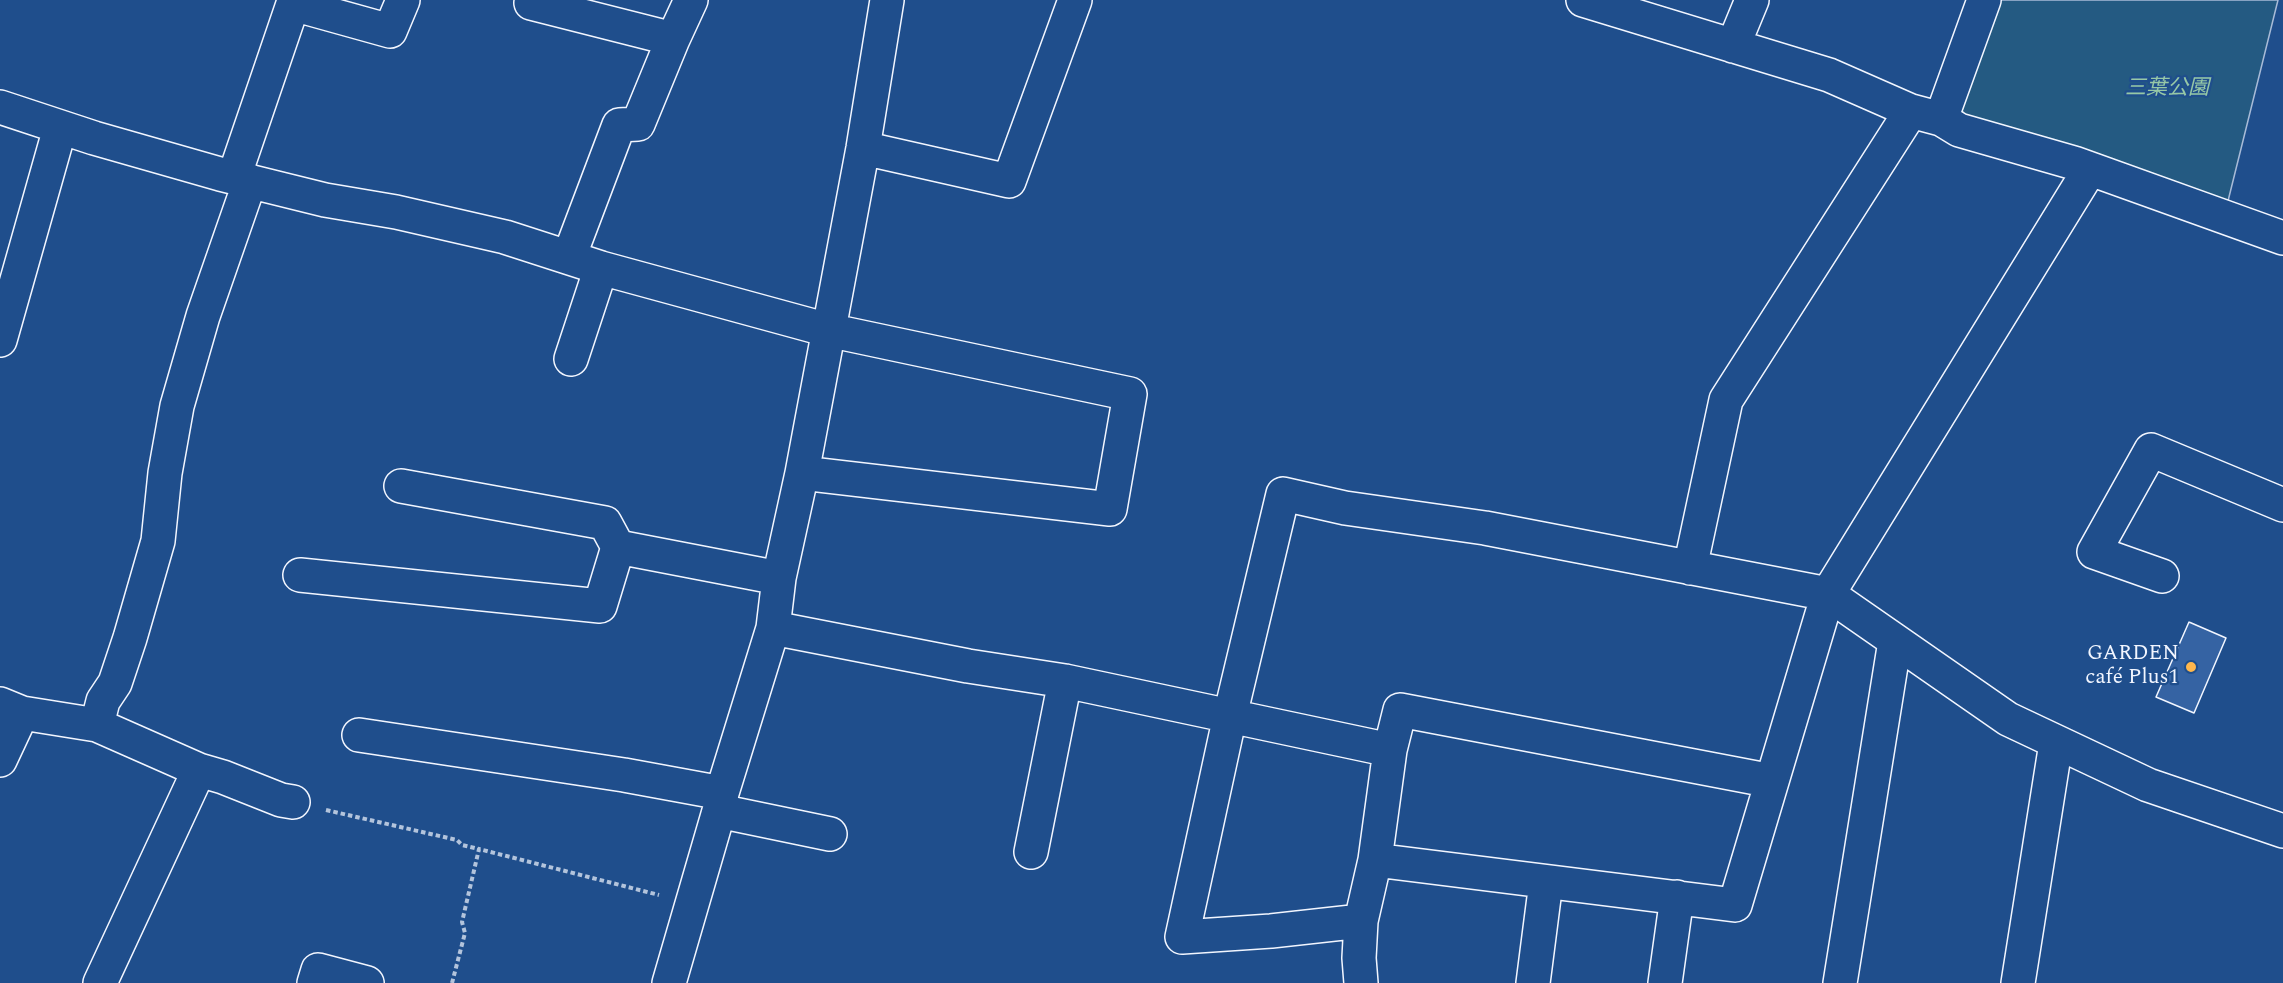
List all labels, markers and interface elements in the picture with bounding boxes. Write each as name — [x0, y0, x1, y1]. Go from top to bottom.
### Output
park label: 三葉公園 — [2125, 77, 2209, 103]
place label: GARDEN café Plus1 — [2085, 642, 2179, 692]
marker: GARDEN café Plus1 — [2184, 660, 2198, 674]

